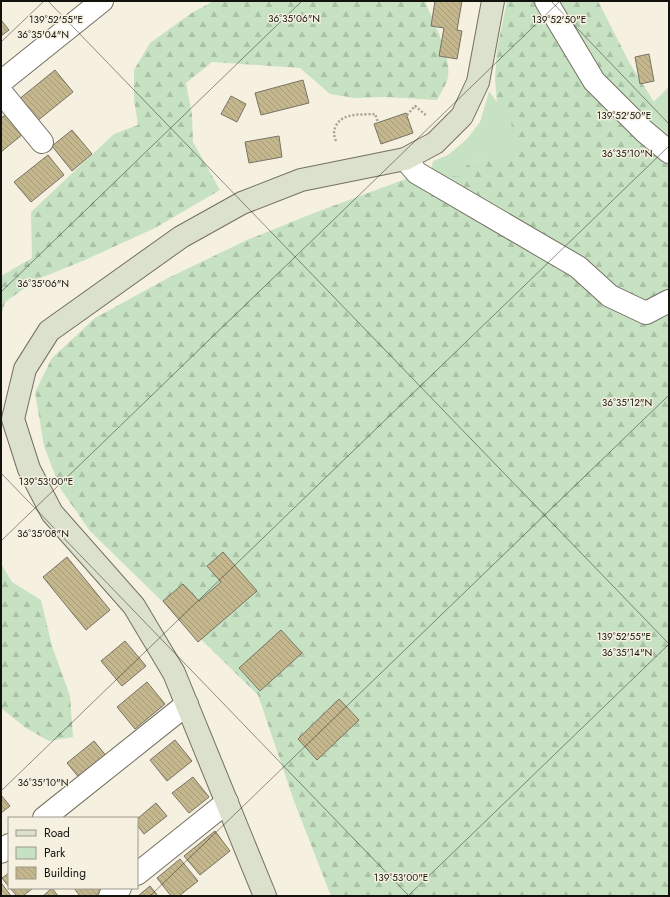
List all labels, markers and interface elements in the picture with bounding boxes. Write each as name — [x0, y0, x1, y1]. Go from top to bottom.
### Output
text: 36°35'06"N — [268, 11, 320, 26]
text: 139°52'55"E — [29, 12, 83, 27]
text: 139°52'50"E — [532, 12, 586, 27]
text: 36°35'04"N — [17, 27, 69, 42]
text: 139°52'50"E — [597, 108, 651, 123]
text: 36°35'10"N — [602, 146, 652, 161]
text: 36°35'06"N — [17, 276, 69, 291]
text: 36°35'12"N — [602, 395, 652, 410]
text: 139°53'00"E — [19, 474, 73, 489]
text: 36°35'08"N — [17, 526, 69, 541]
text: 139°52'55"E — [597, 629, 651, 644]
text: 36°35'14"N — [602, 645, 652, 660]
text: 36°35'10"N — [18, 775, 68, 790]
legend — [8, 817, 138, 889]
text: Road — [44, 824, 70, 842]
text: Park — [44, 844, 66, 862]
text: Building — [44, 864, 86, 882]
text: 139°53'00"E — [374, 870, 428, 885]

